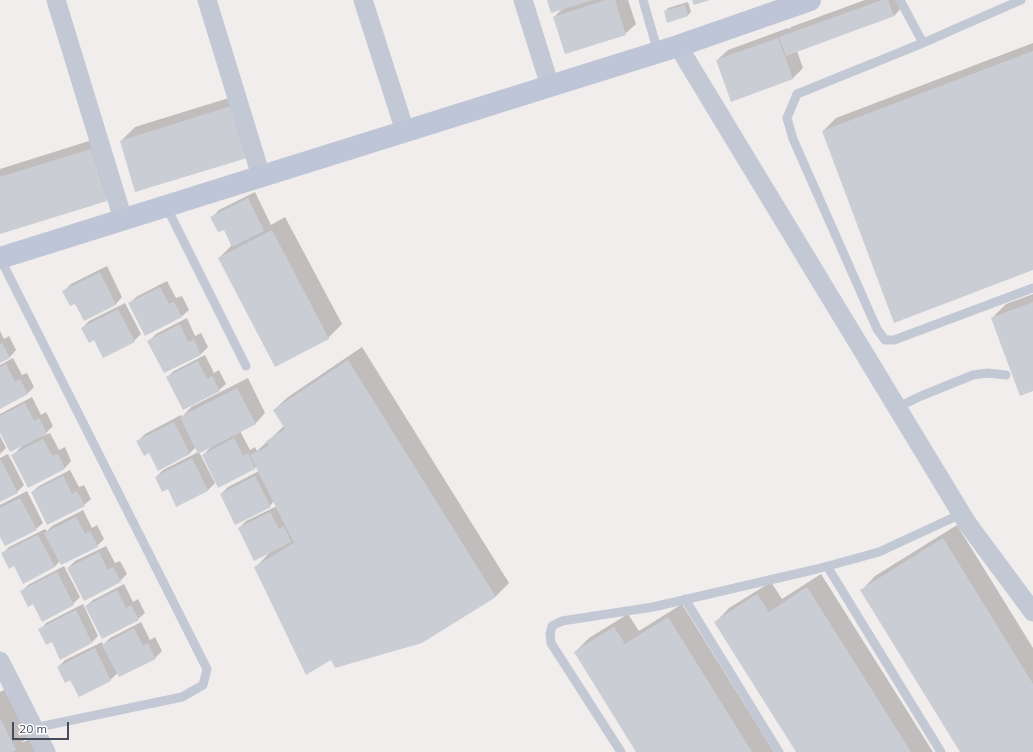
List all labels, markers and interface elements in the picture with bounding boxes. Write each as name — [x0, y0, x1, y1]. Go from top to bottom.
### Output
scale bar — [14, 714, 71, 740]
text: 20 m — [19, 721, 47, 736]

